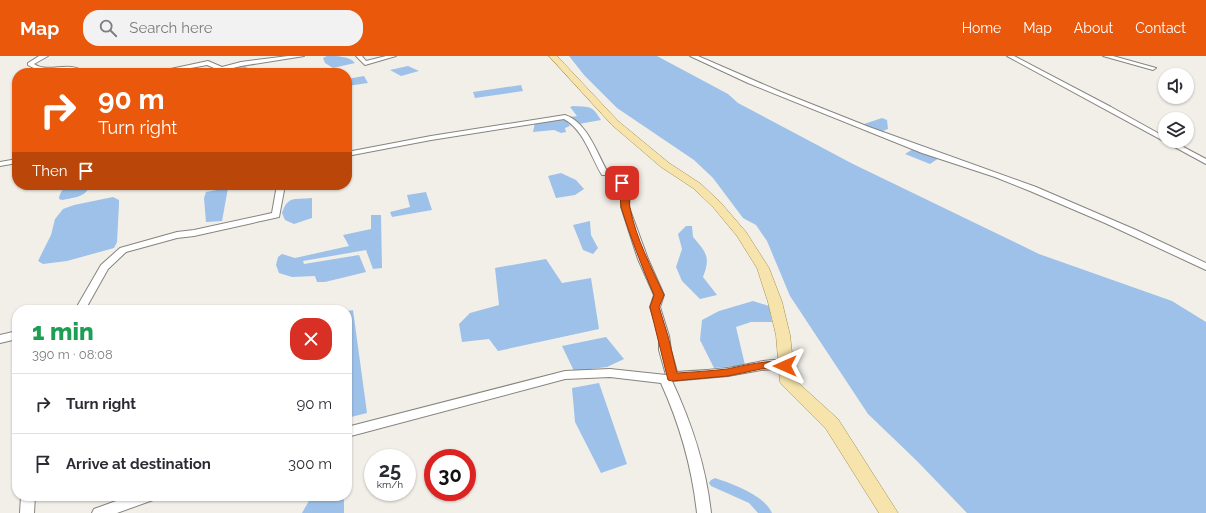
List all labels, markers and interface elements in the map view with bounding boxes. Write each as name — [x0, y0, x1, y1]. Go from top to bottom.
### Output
search box — [83, 10, 363, 46]
text: Map — [20, 17, 59, 39]
icon: search — [97, 17, 119, 39]
text: Search here — [129, 19, 213, 37]
text: Home — [962, 20, 1001, 36]
text: Map — [1023, 20, 1052, 36]
text: About — [1074, 20, 1113, 36]
text: Contact — [1135, 20, 1186, 36]
map controls — [1158, 68, 1194, 148]
button: sound — [1158, 68, 1194, 104]
text: 90 m — [98, 83, 164, 116]
icon: right — [32, 84, 84, 136]
button: layers — [1158, 112, 1194, 148]
text: Turn right — [98, 117, 177, 138]
icon: arrive — [75, 160, 97, 182]
text: Then — [32, 162, 67, 180]
pin — [605, 166, 639, 200]
icon: arrive — [611, 172, 633, 194]
text: 1 min — [32, 317, 94, 346]
button: close — [290, 318, 332, 360]
position arrow — [764, 345, 806, 387]
text: 390 m · 08:08 — [32, 347, 113, 362]
icon: right — [32, 393, 54, 415]
text: Turn right — [66, 395, 136, 413]
text: 90 m — [296, 395, 332, 413]
speed limit sign: 30 — [424, 449, 476, 501]
icon: arrive — [32, 453, 54, 475]
text: Arrive at destination — [66, 455, 211, 473]
text: 300 m — [288, 455, 332, 473]
text: 25 — [379, 458, 401, 482]
text: km/h — [377, 479, 403, 490]

